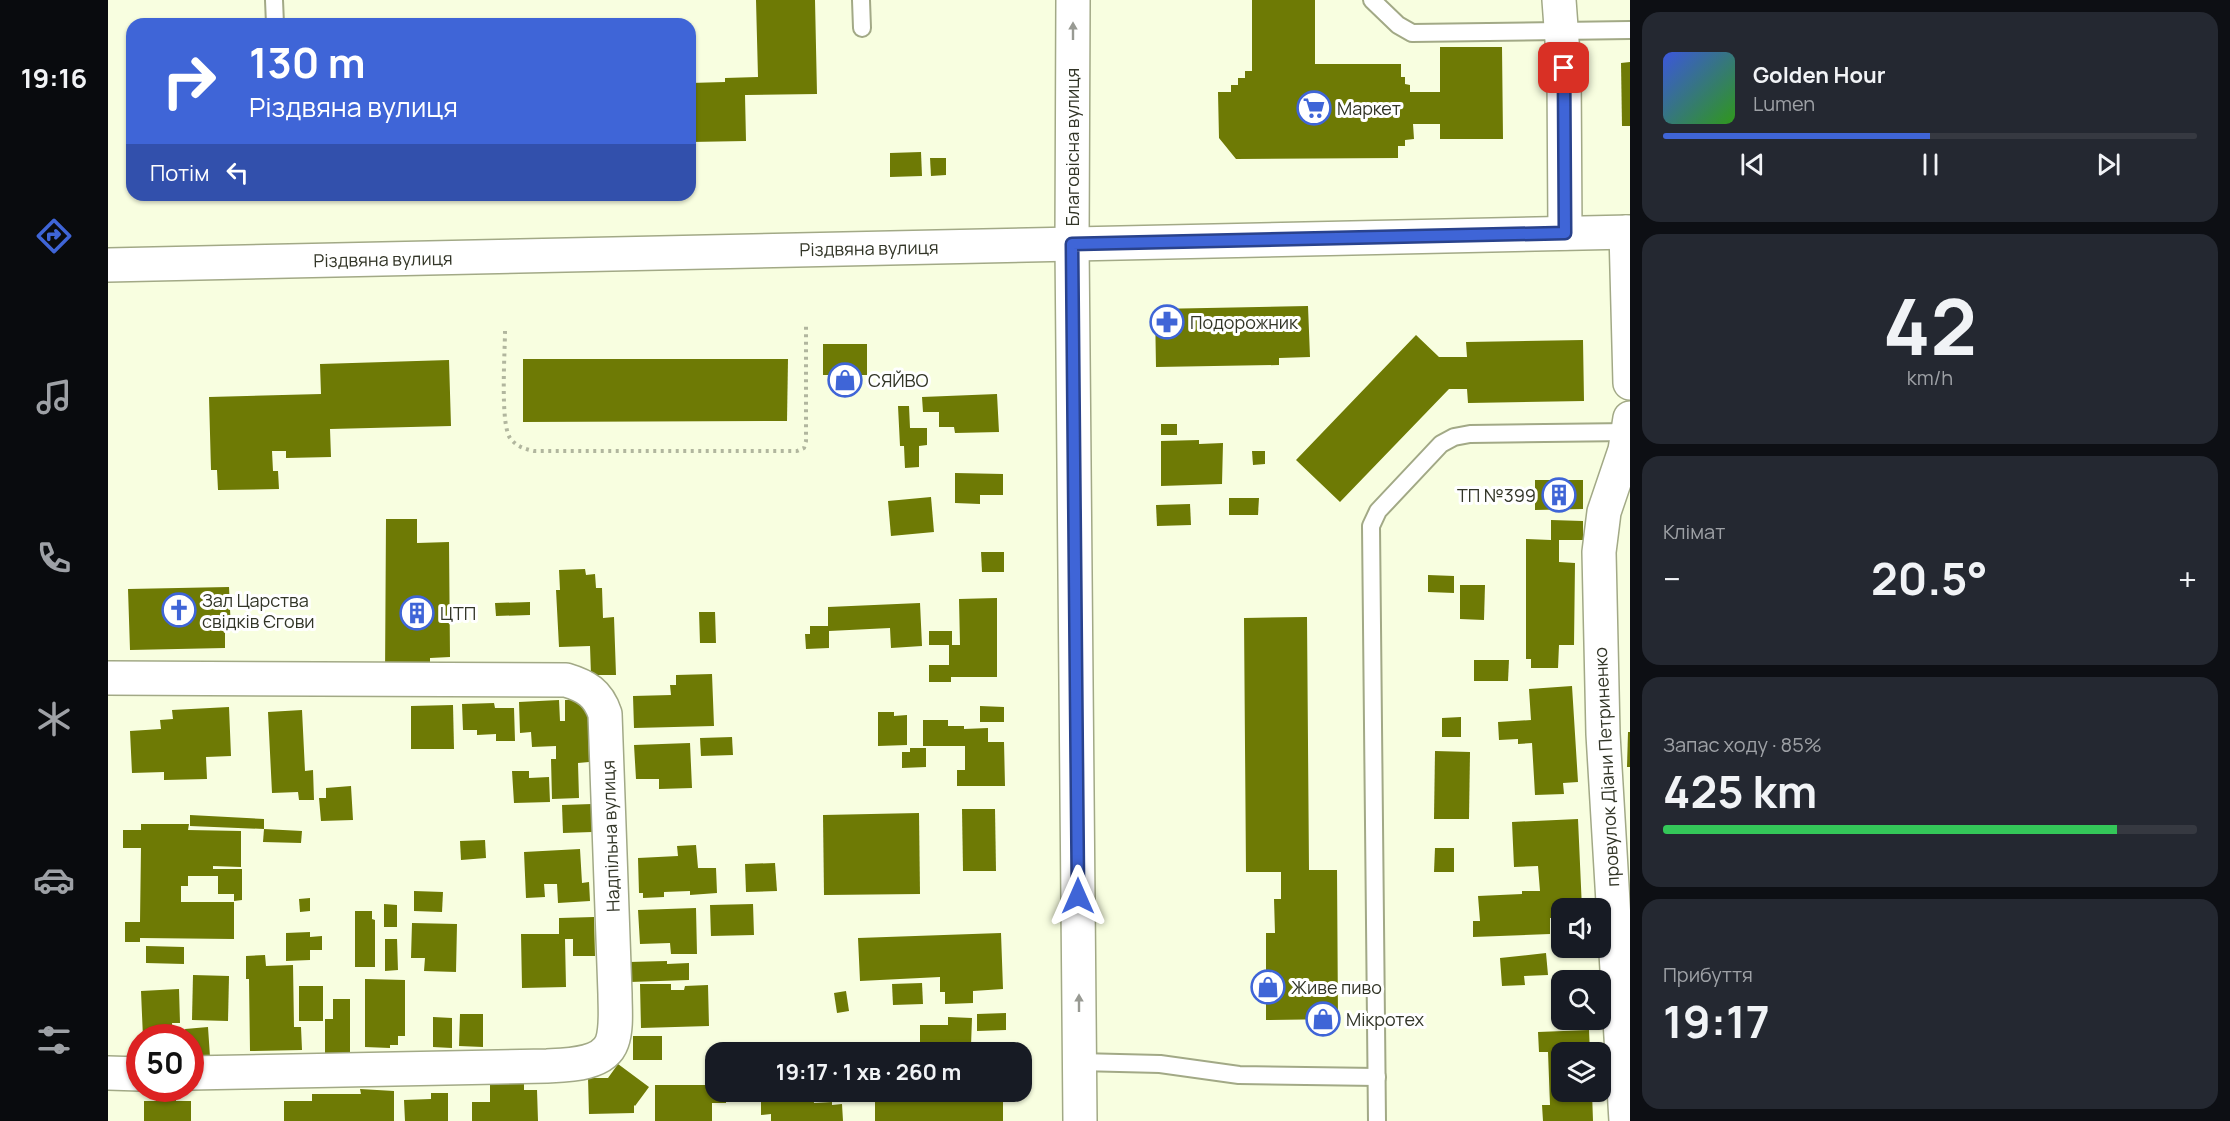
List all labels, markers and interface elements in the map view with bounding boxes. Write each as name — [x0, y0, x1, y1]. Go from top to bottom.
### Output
one-way arrow — [1068, 22, 1078, 41]
text: 130 m — [249, 33, 366, 91]
icon: right — [150, 42, 228, 120]
pin — [1538, 42, 1589, 93]
icon: arrive — [1547, 51, 1580, 84]
text: 19:16 — [21, 59, 87, 96]
text: Golden Hour — [1753, 60, 1886, 90]
street label: Благовісна вулиця — [1060, 68, 1084, 226]
text: Різдвяна вулиця — [249, 88, 458, 125]
supermarket icon: Маркет — [1296, 90, 1332, 126]
text: Lumen — [1753, 90, 1815, 117]
place label: Маркет — [1337, 96, 1401, 120]
icon: previous — [1736, 148, 1769, 181]
icon: pause — [1914, 148, 1947, 181]
icon: next — [2092, 148, 2125, 181]
icon: left — [221, 156, 254, 189]
text: Потім — [150, 158, 209, 188]
icon: directions — [33, 215, 75, 257]
street label: Різдвяна вулиця — [799, 235, 939, 261]
street label: Різдвяна вулиця — [313, 246, 453, 272]
text: 42 — [1883, 272, 1977, 378]
pharmacy icon: Подорожник — [1149, 304, 1185, 340]
place label: Подорожник — [1190, 310, 1299, 334]
shop icon: СЯЙВО — [827, 362, 863, 398]
text: km/h — [1907, 364, 1953, 391]
place label: СЯЙВО — [868, 368, 929, 392]
icon: music — [33, 376, 75, 418]
building icon: ТП №399 — [1541, 477, 1577, 513]
place label: ТП №399 — [1457, 483, 1536, 507]
text: Клімат — [1663, 518, 1725, 545]
icon: phone — [33, 537, 75, 579]
text: 20.5° — [1871, 547, 1988, 609]
text: − — [1663, 556, 1681, 601]
text: + — [2178, 556, 2197, 601]
place label: Зал Царства свідків Єгови — [202, 588, 315, 633]
church icon: Зал Царства свідків Єгови — [161, 592, 197, 628]
building icon: ЦТП — [399, 595, 435, 631]
place label: ЦТП — [440, 601, 476, 625]
street label: провулок Діани Петриненко — [1588, 647, 1624, 887]
icon: climate — [33, 698, 75, 740]
text: Запас ходу · 85% — [1663, 731, 1822, 758]
street label: Надпільна вулиця — [595, 760, 625, 912]
text: 425 km — [1663, 760, 1817, 822]
icon: car — [33, 859, 75, 901]
position arrow — [1046, 864, 1110, 928]
map controls — [1551, 898, 1611, 1102]
button: sound — [1551, 898, 1611, 958]
text: Прибуття — [1663, 961, 1753, 988]
shop icon: Живе пиво — [1250, 969, 1286, 1005]
button: search — [1551, 970, 1611, 1030]
place label: Живе пиво — [1291, 975, 1382, 999]
text: 19:17 — [1663, 990, 1770, 1052]
one-way arrow — [1074, 994, 1084, 1013]
shop icon: Мiкротех — [1305, 1001, 1341, 1037]
place label: Мiкротех — [1346, 1007, 1425, 1031]
icon: filters — [33, 1019, 75, 1061]
speed limit sign: 50 — [126, 1024, 204, 1102]
button: layers — [1551, 1042, 1611, 1102]
text: 19:17 · 1 хв · 260 m — [776, 1057, 961, 1087]

